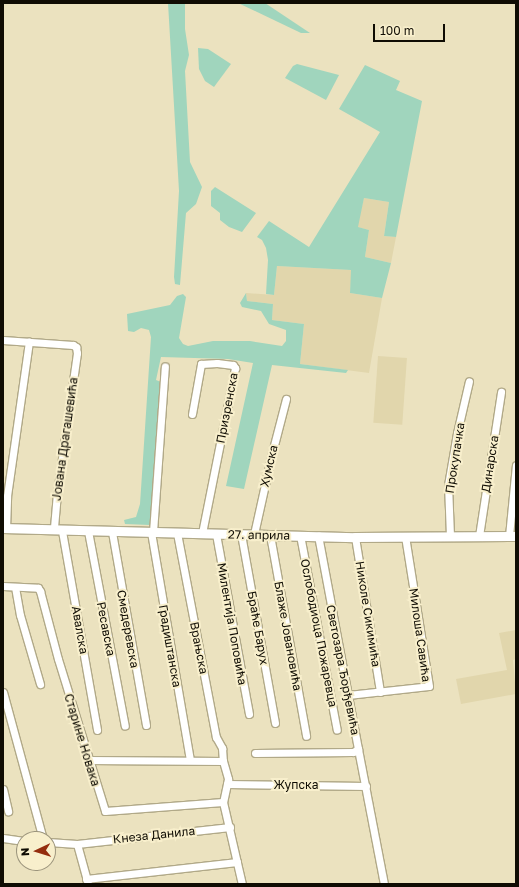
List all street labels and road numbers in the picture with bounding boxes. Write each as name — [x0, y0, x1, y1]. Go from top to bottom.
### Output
street label: Призренска — [213, 371, 241, 445]
street label: Јована Драгашевића — [49, 376, 81, 502]
street label: Прокупачка — [442, 422, 468, 494]
street label: Динарска — [478, 434, 502, 494]
street label: Хумска — [257, 443, 281, 489]
street label: 27. априла — [228, 527, 290, 543]
street label: Ослободиоца Пожаревца — [298, 558, 340, 708]
street label: Николе Сикимића — [353, 560, 383, 668]
street label: Милентија Поповића — [214, 562, 250, 686]
street label: Блаже Јовановића — [271, 580, 305, 692]
street label: Милоша Савића — [406, 587, 434, 683]
street label: Смедеревска — [114, 589, 142, 669]
street label: Браће Барух — [244, 590, 272, 666]
street label: Ресавска — [94, 601, 118, 657]
street label: Градиштанска — [156, 604, 184, 688]
street label: Светозара Ђорђевића — [323, 604, 363, 736]
street label: Авалска — [69, 605, 91, 655]
street label: Врањска — [187, 621, 211, 675]
street label: Старине Новака — [61, 692, 103, 788]
street label: Жупска — [273, 778, 319, 792]
street label: Кнеза Данила — [112, 824, 196, 846]

